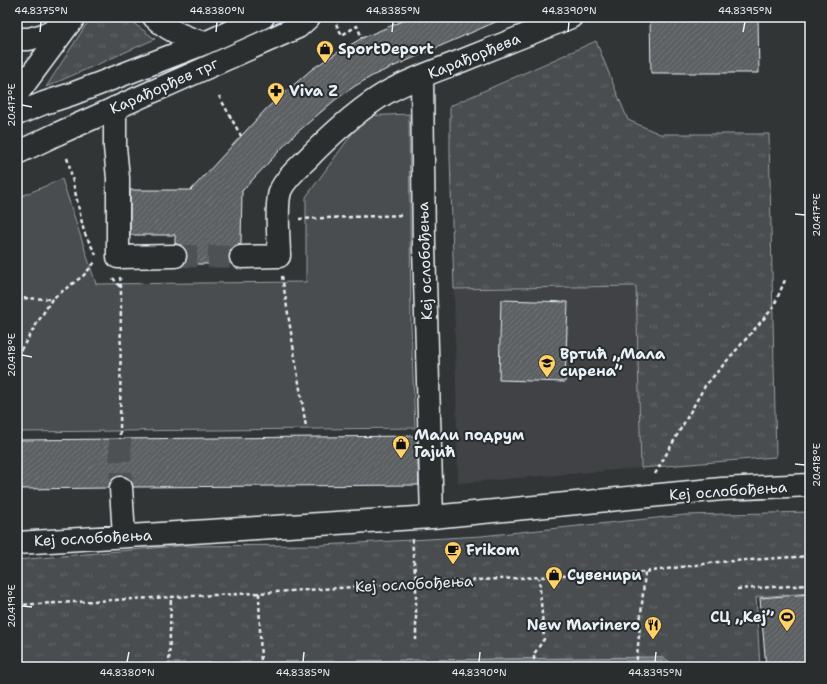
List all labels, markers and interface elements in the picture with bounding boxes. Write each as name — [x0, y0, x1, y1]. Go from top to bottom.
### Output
text: 44.8375°N — [14, 4, 68, 17]
text: 44.8380°N — [189, 4, 245, 17]
text: 44.8385°N — [366, 4, 420, 17]
text: 44.8390°N — [541, 4, 597, 17]
text: 44.8395°N — [718, 4, 772, 17]
street label: Карађорђева — [425, 28, 524, 84]
shop icon: SportDeport — [315, 39, 335, 64]
place label: SportDeport — [338, 39, 434, 59]
street label: Карађорђев трг — [107, 53, 222, 119]
pharmacy icon: Viva Z — [266, 81, 286, 106]
place label: Viva Z — [289, 81, 338, 101]
text: 20.417°E — [5, 83, 18, 127]
text: 20.417°E — [810, 193, 823, 237]
street label: Кеј ослобођења — [413, 201, 437, 320]
text: 20.418°E — [5, 333, 18, 377]
place label: Вртић „Мала сирена” — [560, 344, 666, 381]
school or university icon: Вртић „Мала сирена” — [537, 353, 557, 378]
place label: Мали подрум Гајић — [414, 425, 525, 462]
shop icon: Мали подрум Гајић — [391, 434, 411, 459]
text: 20.418°E — [810, 443, 823, 487]
street label: Кеј ослобођења — [668, 477, 788, 505]
street label: Кеј ослобођења — [33, 525, 153, 551]
cafe icon: Frikom — [443, 540, 463, 565]
place label: Frikom — [466, 540, 520, 560]
shop icon: Сувенири — [544, 565, 564, 590]
place label: Сувенири — [567, 565, 642, 585]
street label: Кеј ослобођења — [354, 571, 474, 597]
text: 20.419°E — [5, 584, 18, 628]
place label: СЦ „Кеј” — [710, 607, 774, 627]
sports icon: СЦ „Кеј” — [777, 607, 797, 632]
place label: New Marinero — [527, 615, 640, 635]
restaurant icon: New Marinero — [643, 615, 663, 640]
text: 44.8380°N — [99, 666, 155, 679]
text: 44.8385°N — [276, 666, 330, 679]
text: 44.8390°N — [451, 666, 507, 679]
text: 44.8395°N — [628, 666, 682, 679]

